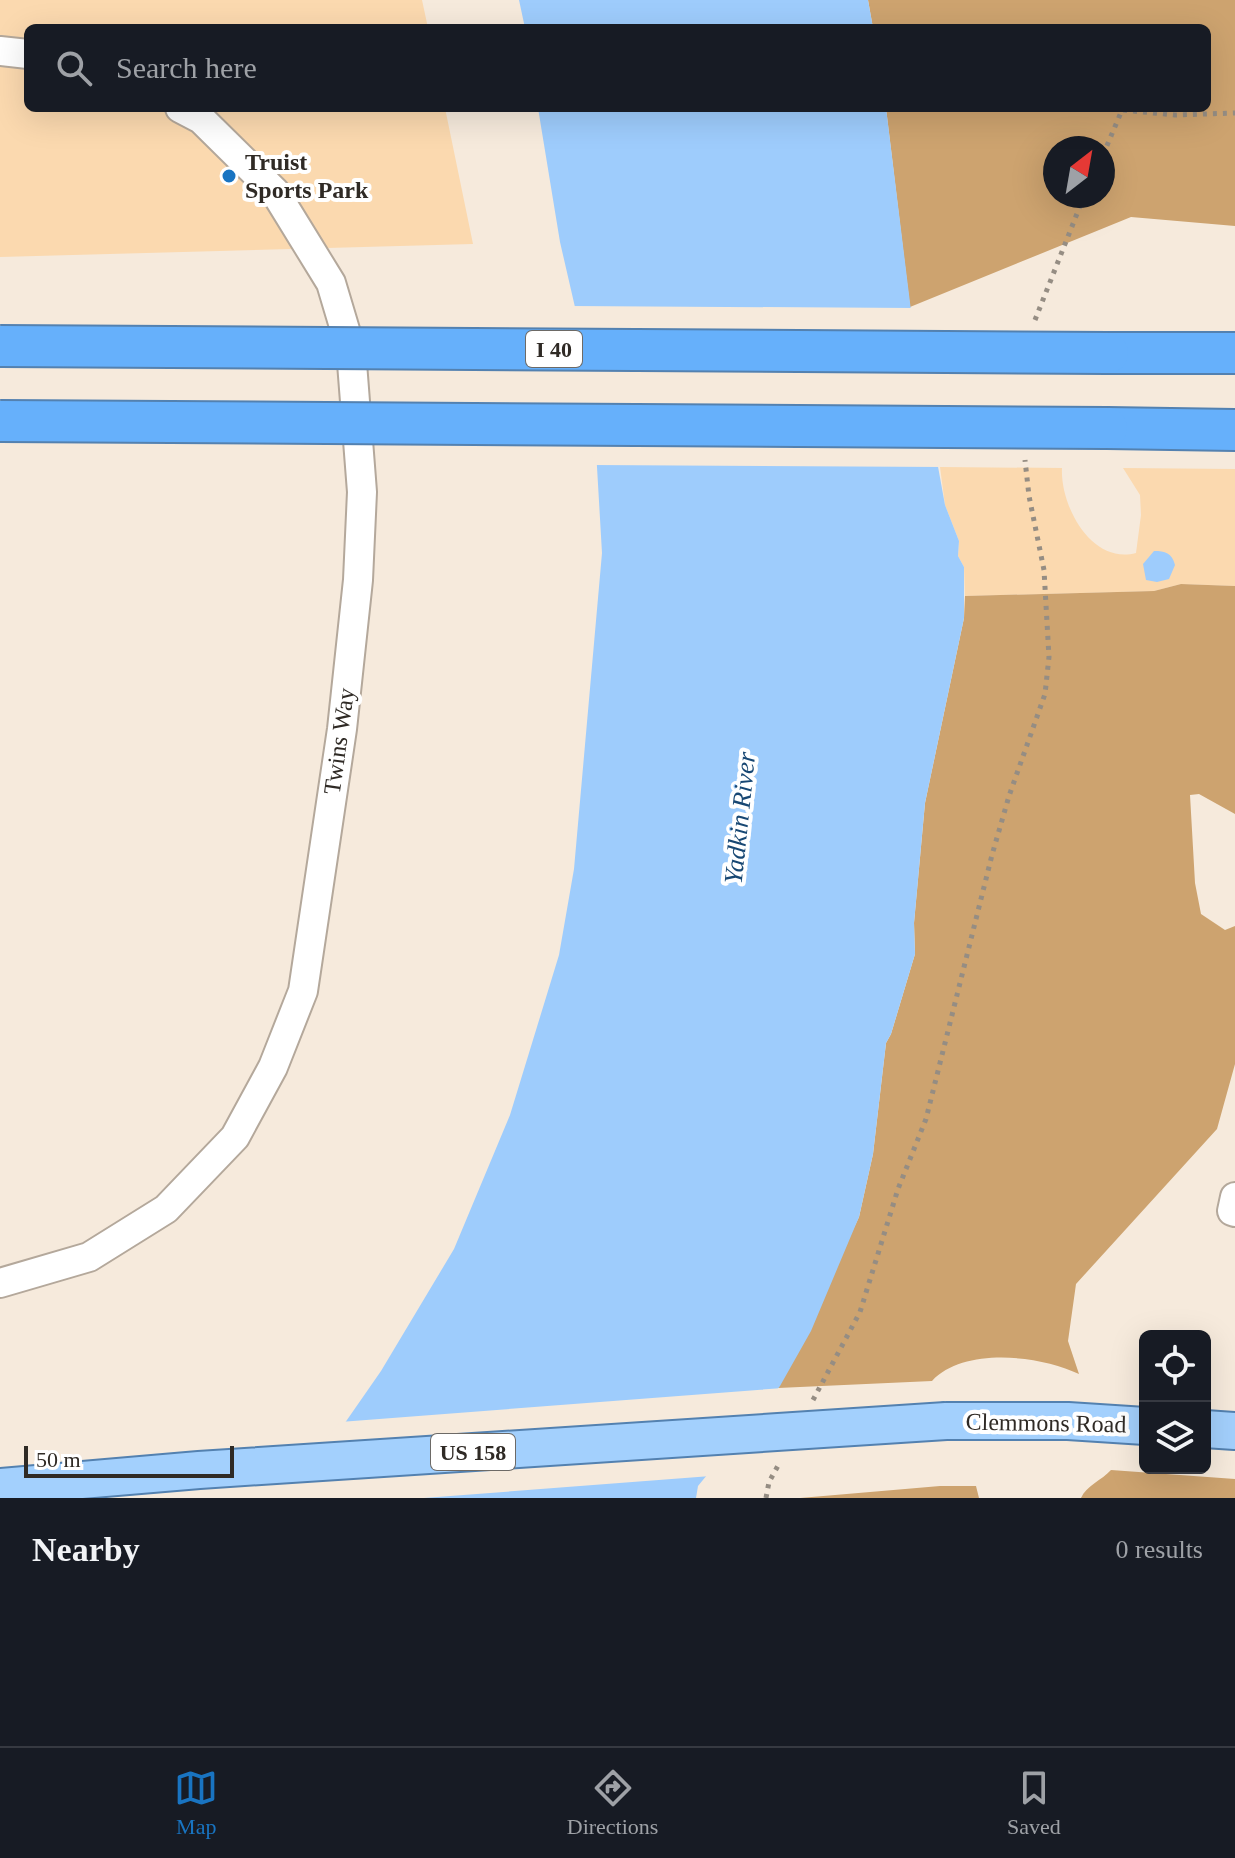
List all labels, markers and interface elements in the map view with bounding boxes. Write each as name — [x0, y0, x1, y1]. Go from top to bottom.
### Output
search box — [24, 24, 1211, 112]
icon: search — [52, 46, 96, 90]
text: Search here — [116, 51, 257, 84]
north arrow — [1043, 136, 1115, 208]
place label: Truist Sports Park — [245, 149, 369, 203]
marker: Truist Sports Park — [220, 167, 238, 185]
road number: I 40 — [526, 331, 582, 367]
street label: Twins Way — [319, 686, 359, 796]
water label: Yadkin River — [719, 750, 761, 885]
map controls — [1139, 1330, 1211, 1474]
button: locate — [1139, 1330, 1211, 1402]
button: layers — [1139, 1402, 1211, 1474]
street label: Clemmons Road — [965, 1409, 1127, 1437]
road number: US 158 — [431, 1434, 515, 1470]
scale bar — [24, 1442, 234, 1478]
text: 50 m — [36, 1447, 81, 1472]
text: Nearby — [32, 1531, 140, 1568]
text: 0 results — [1116, 1535, 1203, 1564]
tab: Map — [174, 1766, 218, 1840]
tab: Directions — [567, 1766, 658, 1840]
tab: Saved — [1007, 1766, 1061, 1840]

